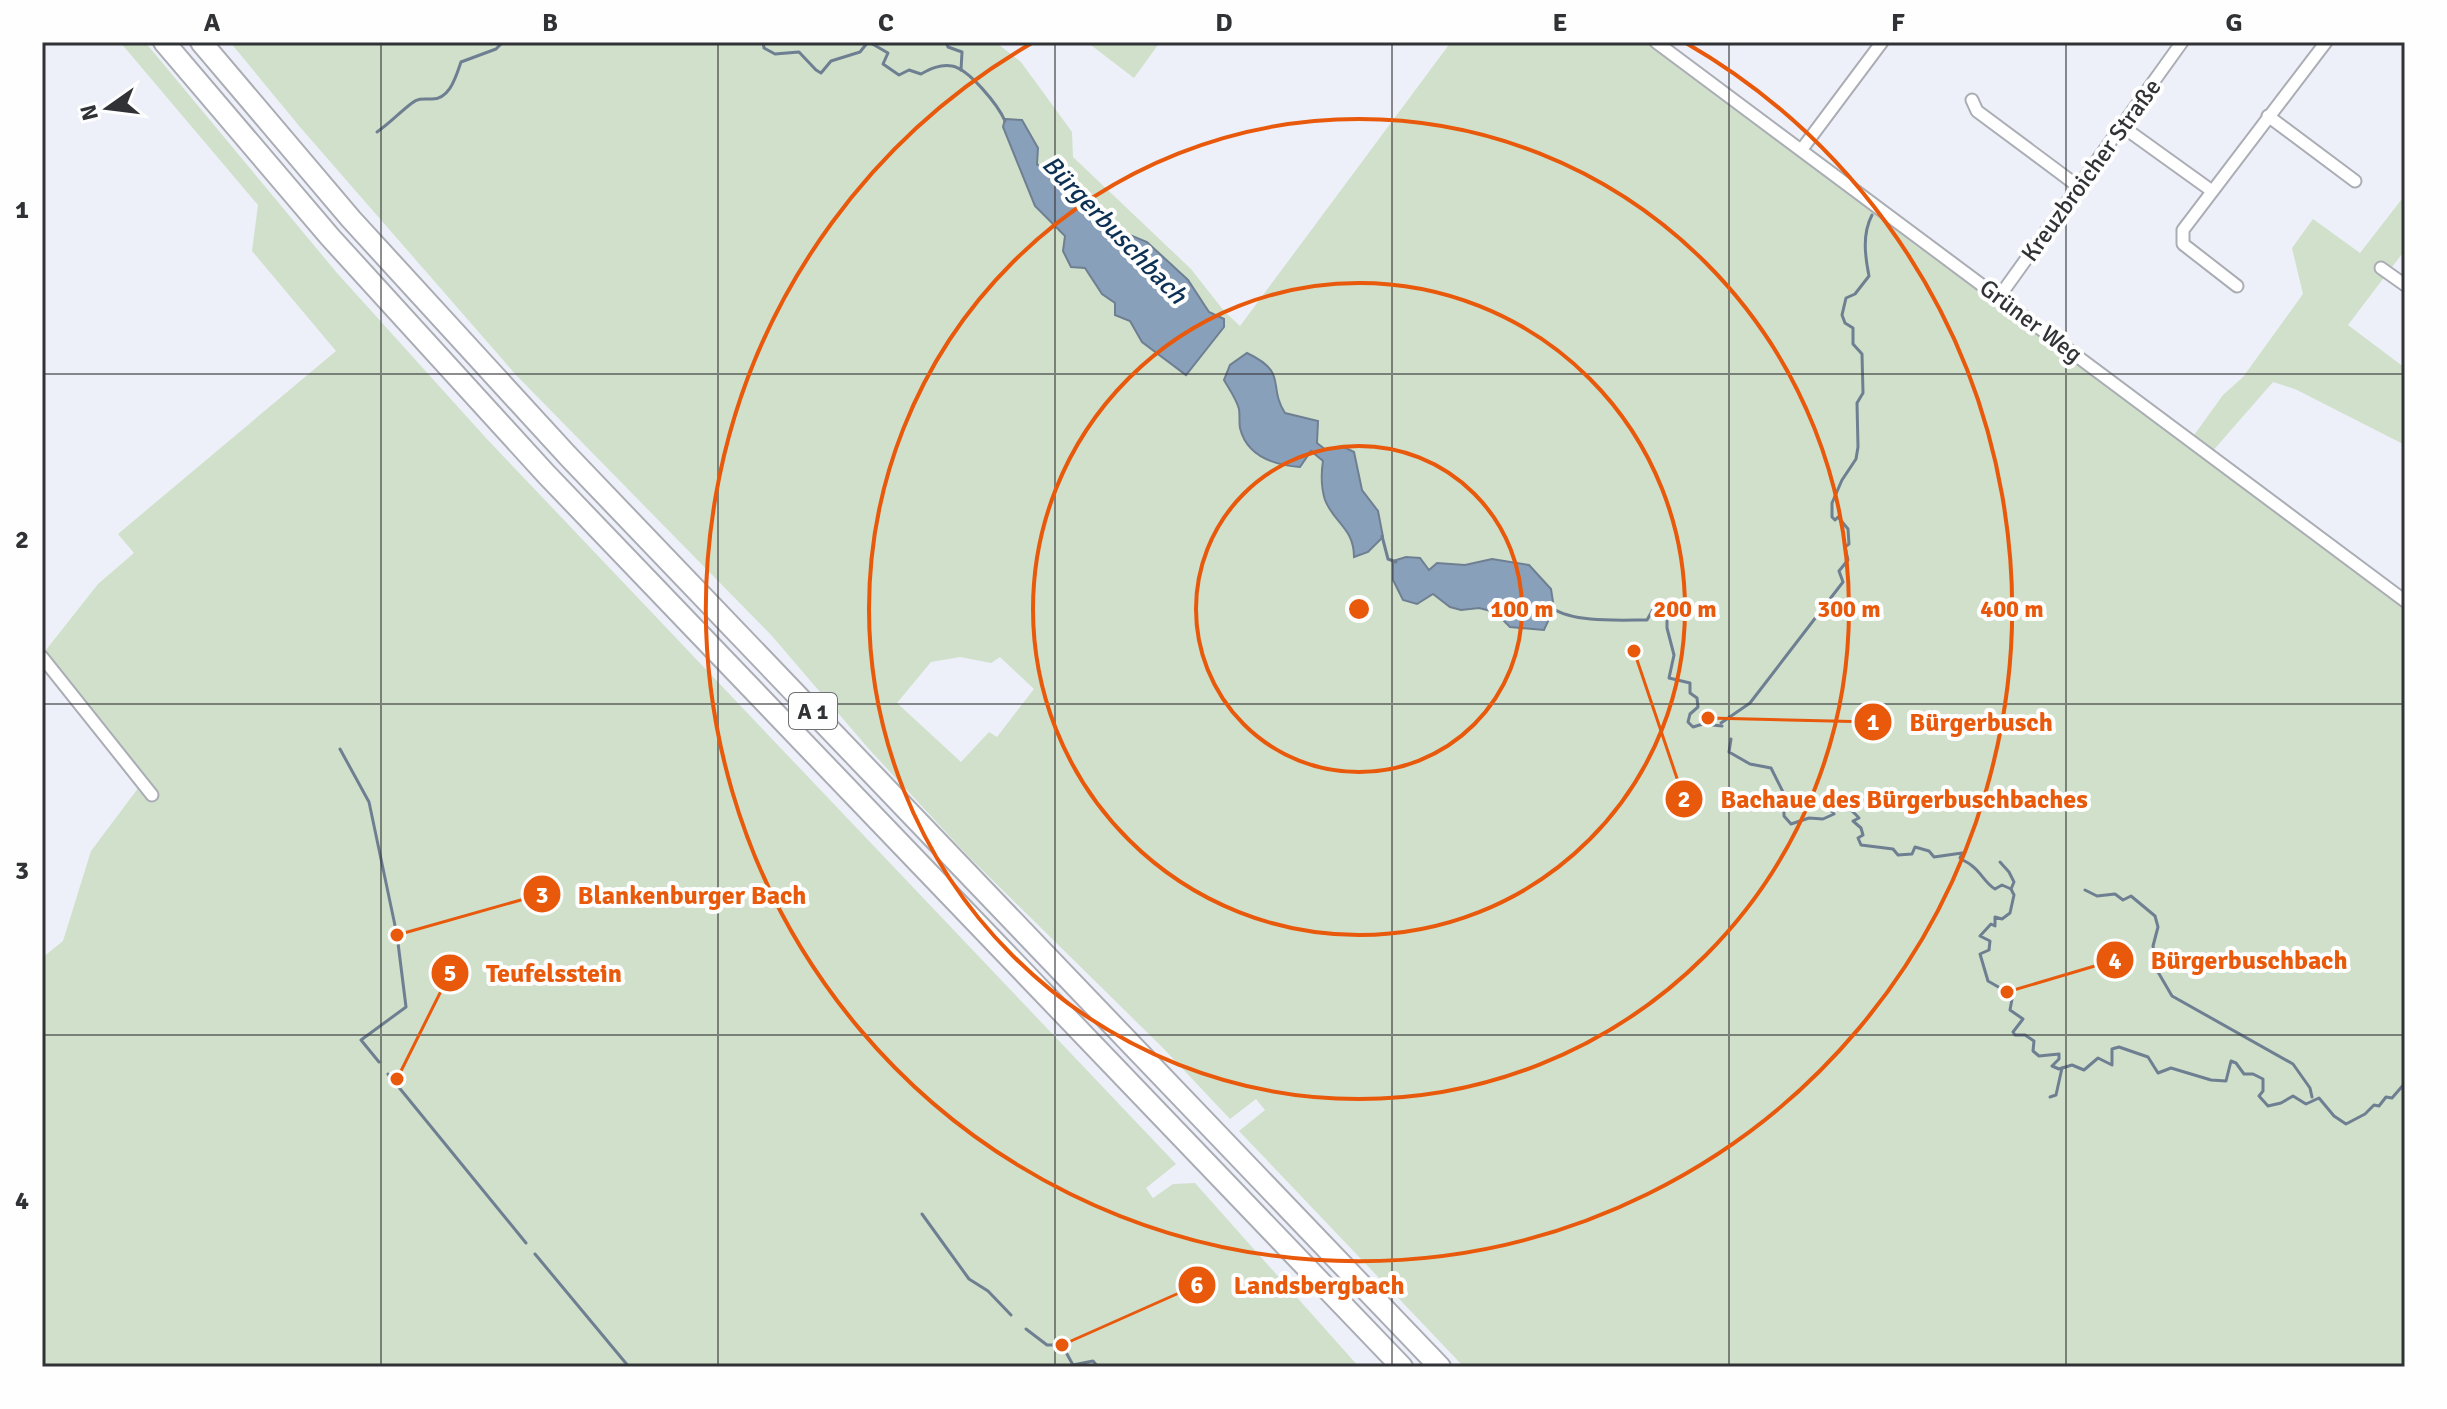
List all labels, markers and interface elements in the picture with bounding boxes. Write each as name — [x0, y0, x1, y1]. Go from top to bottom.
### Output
text: A — [204, 7, 221, 39]
text: B — [542, 7, 558, 39]
text: C — [878, 7, 894, 39]
text: D — [1215, 7, 1233, 39]
text: E — [1553, 7, 1567, 39]
text: F — [1891, 7, 1905, 39]
text: G — [2225, 7, 2243, 39]
north arrow — [68, 68, 148, 148]
street label: Kreuzbroicher Straße — [2015, 73, 2167, 267]
text: N — [74, 102, 104, 123]
water label: Bürgerbuschbach — [1035, 149, 1194, 312]
text: 1 — [15, 194, 29, 226]
street label: Grüner Weg — [1974, 273, 2088, 369]
text: 2 — [15, 524, 29, 556]
text: 100 m — [1490, 594, 1554, 624]
text: 200 m — [1653, 594, 1717, 624]
text: 300 m — [1817, 594, 1881, 624]
text: 400 m — [1980, 594, 2044, 624]
centre of rings — [1345, 595, 1373, 623]
road number: A 1 — [789, 693, 837, 729]
callout: Bürgerbusch — [1853, 697, 2069, 747]
text: 1 — [1867, 707, 1880, 737]
text: Bürgerbusch — [1909, 707, 2053, 739]
callout: Bachaue des Bürgerbuschbaches — [1664, 774, 2104, 824]
text: 2 — [1678, 784, 1690, 814]
text: Bachaue des Bürgerbuschbaches — [1720, 784, 2088, 816]
text: 3 — [15, 855, 29, 887]
callout: Blankenburger Bach — [522, 869, 823, 919]
text: 3 — [536, 880, 548, 910]
text: Blankenburger Bach — [578, 880, 806, 912]
callout: Bürgerbuschbach — [2095, 935, 2364, 985]
text: Bürgerbuschbach — [2150, 945, 2348, 977]
text: 4 — [2109, 946, 2122, 976]
callout: Teufelsstein — [430, 948, 638, 998]
text: 5 — [444, 958, 456, 988]
text: Teufelsstein — [486, 958, 622, 990]
text: 4 — [15, 1185, 29, 1217]
callout: Landsbergbach — [1177, 1260, 1420, 1310]
text: 6 — [1191, 1270, 1204, 1300]
text: Landsbergbach — [1233, 1270, 1405, 1302]

